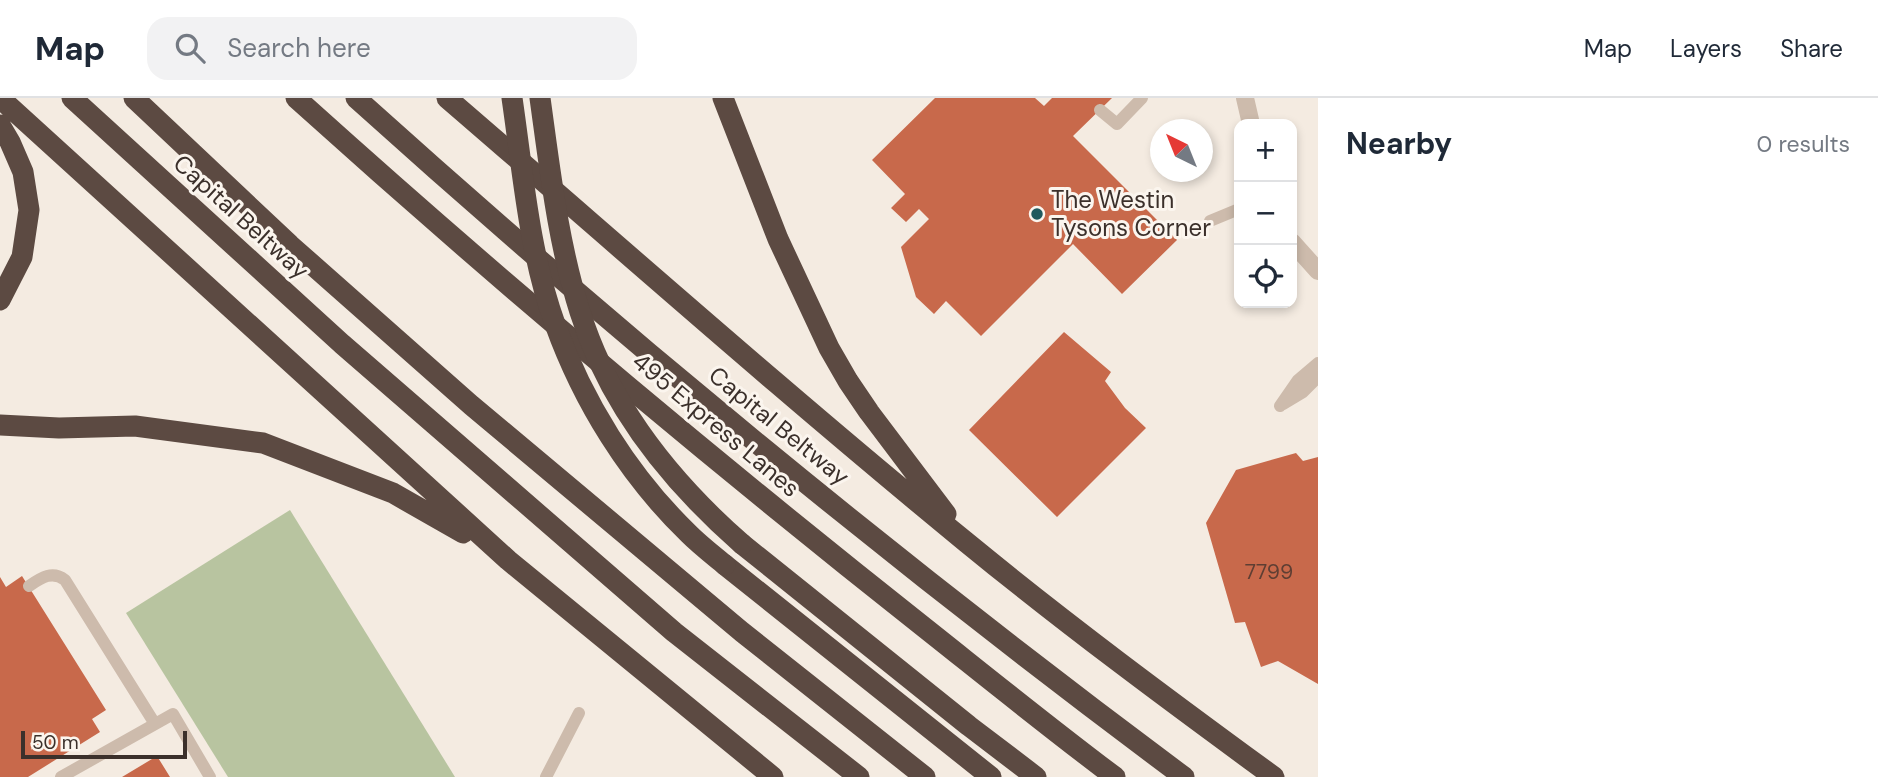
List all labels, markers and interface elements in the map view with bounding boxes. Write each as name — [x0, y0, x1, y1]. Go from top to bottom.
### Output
search box — [147, 17, 637, 80]
text: Map — [35, 27, 105, 70]
icon: search — [171, 29, 209, 67]
text: Search here — [227, 31, 371, 65]
text: Map — [1584, 33, 1632, 64]
text: Layers — [1670, 33, 1742, 64]
text: Share — [1780, 33, 1843, 64]
north arrow — [1150, 119, 1213, 182]
map controls — [1234, 119, 1297, 308]
button: + — [1234, 119, 1297, 182]
text: Nearby — [1346, 124, 1452, 163]
text: 0 results — [1757, 129, 1850, 159]
street label: Capital Beltway — [167, 148, 316, 286]
button: − — [1234, 182, 1297, 245]
place label: The Westin Tysons Corner — [1051, 184, 1211, 243]
marker: The Westin Tysons Corner — [1029, 206, 1045, 222]
button: locate — [1234, 245, 1297, 308]
street label: 495 Express Lanes — [626, 346, 806, 504]
street label: Capital Beltway — [703, 359, 856, 492]
house number: 7799 — [1245, 558, 1293, 586]
scale bar — [21, 728, 187, 760]
text: 50 m — [32, 730, 79, 755]

